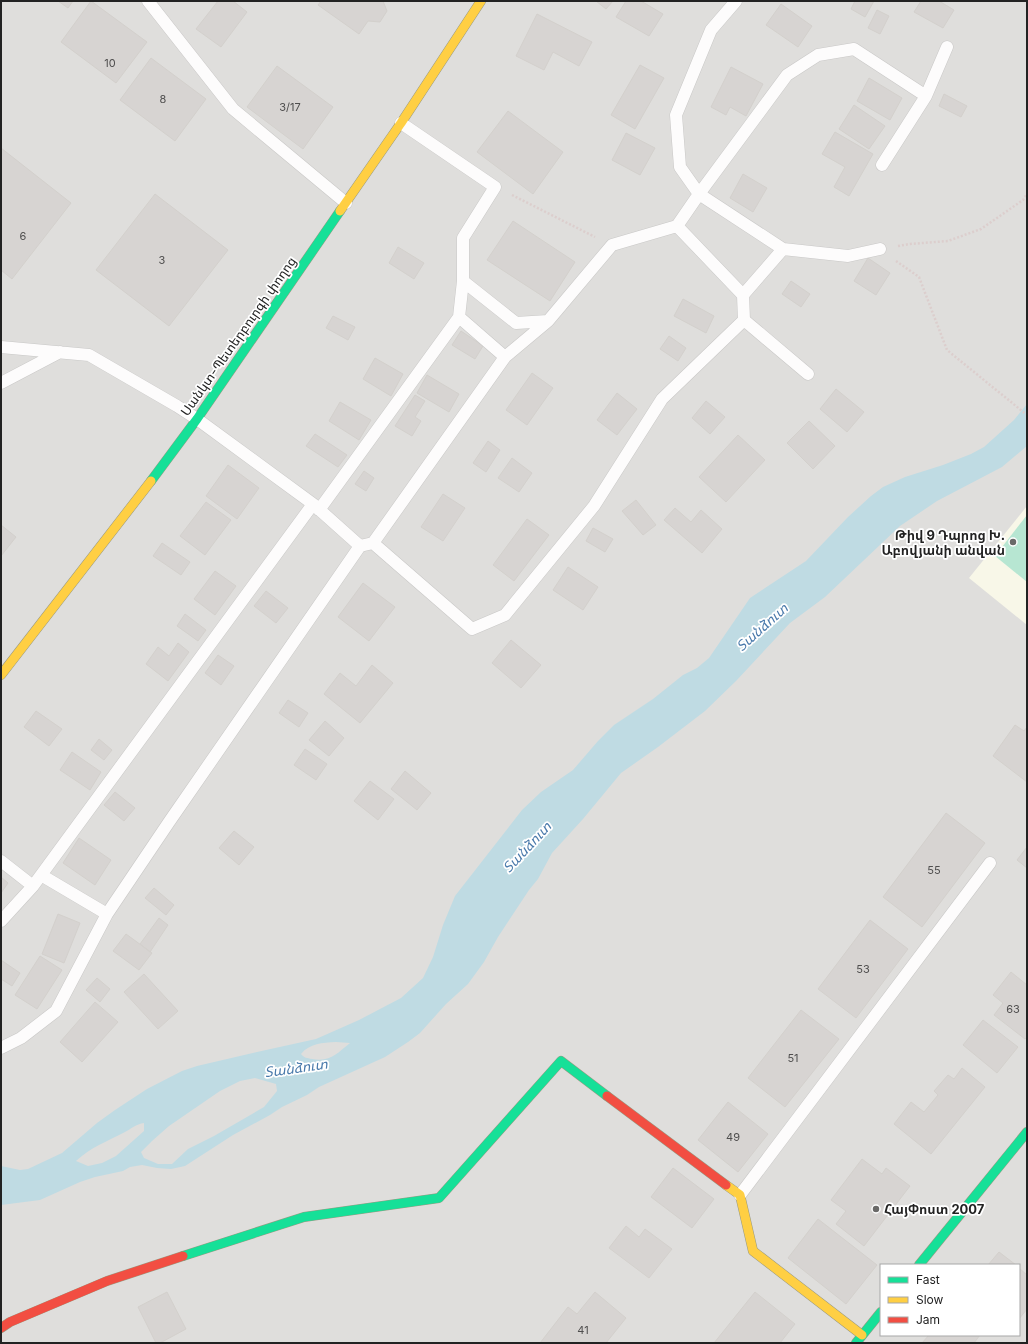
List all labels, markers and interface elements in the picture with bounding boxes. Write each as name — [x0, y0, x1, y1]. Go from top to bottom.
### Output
house number: 10 — [104, 56, 116, 70]
house number: 8 — [160, 92, 167, 106]
house number: 3/17 — [279, 100, 301, 114]
house number: 6 — [20, 229, 27, 243]
house number: 3 — [159, 253, 166, 267]
street label: Սանկտ-Պետերբուրգի փողոց — [177, 253, 299, 419]
place label: Թիվ 9 Դպրոց Խ․ Աբովյանի անվան — [881, 527, 1005, 558]
marker: Թիվ 9 Դպրոց Խ․ Աբովյանի անվան — [1008, 537, 1018, 547]
water label: Տանձուտ — [732, 598, 792, 654]
water label: Տանձուտ — [499, 817, 555, 876]
house number: 55 — [927, 863, 941, 877]
house number: 53 — [856, 962, 870, 976]
house number: 63 — [1006, 1002, 1020, 1016]
house number: 51 — [787, 1051, 799, 1065]
water label: Տանձուտ — [263, 1055, 329, 1080]
house number: 49 — [726, 1130, 740, 1144]
place label: ՀայՓոստ 2007 — [884, 1201, 985, 1217]
marker: ՀայՓոստ 2007 — [871, 1204, 881, 1214]
legend — [880, 1264, 1020, 1336]
text: Fast — [916, 1272, 940, 1287]
text: Slow — [916, 1292, 944, 1307]
text: Jam — [916, 1312, 940, 1327]
house number: 41 — [577, 1323, 589, 1337]

